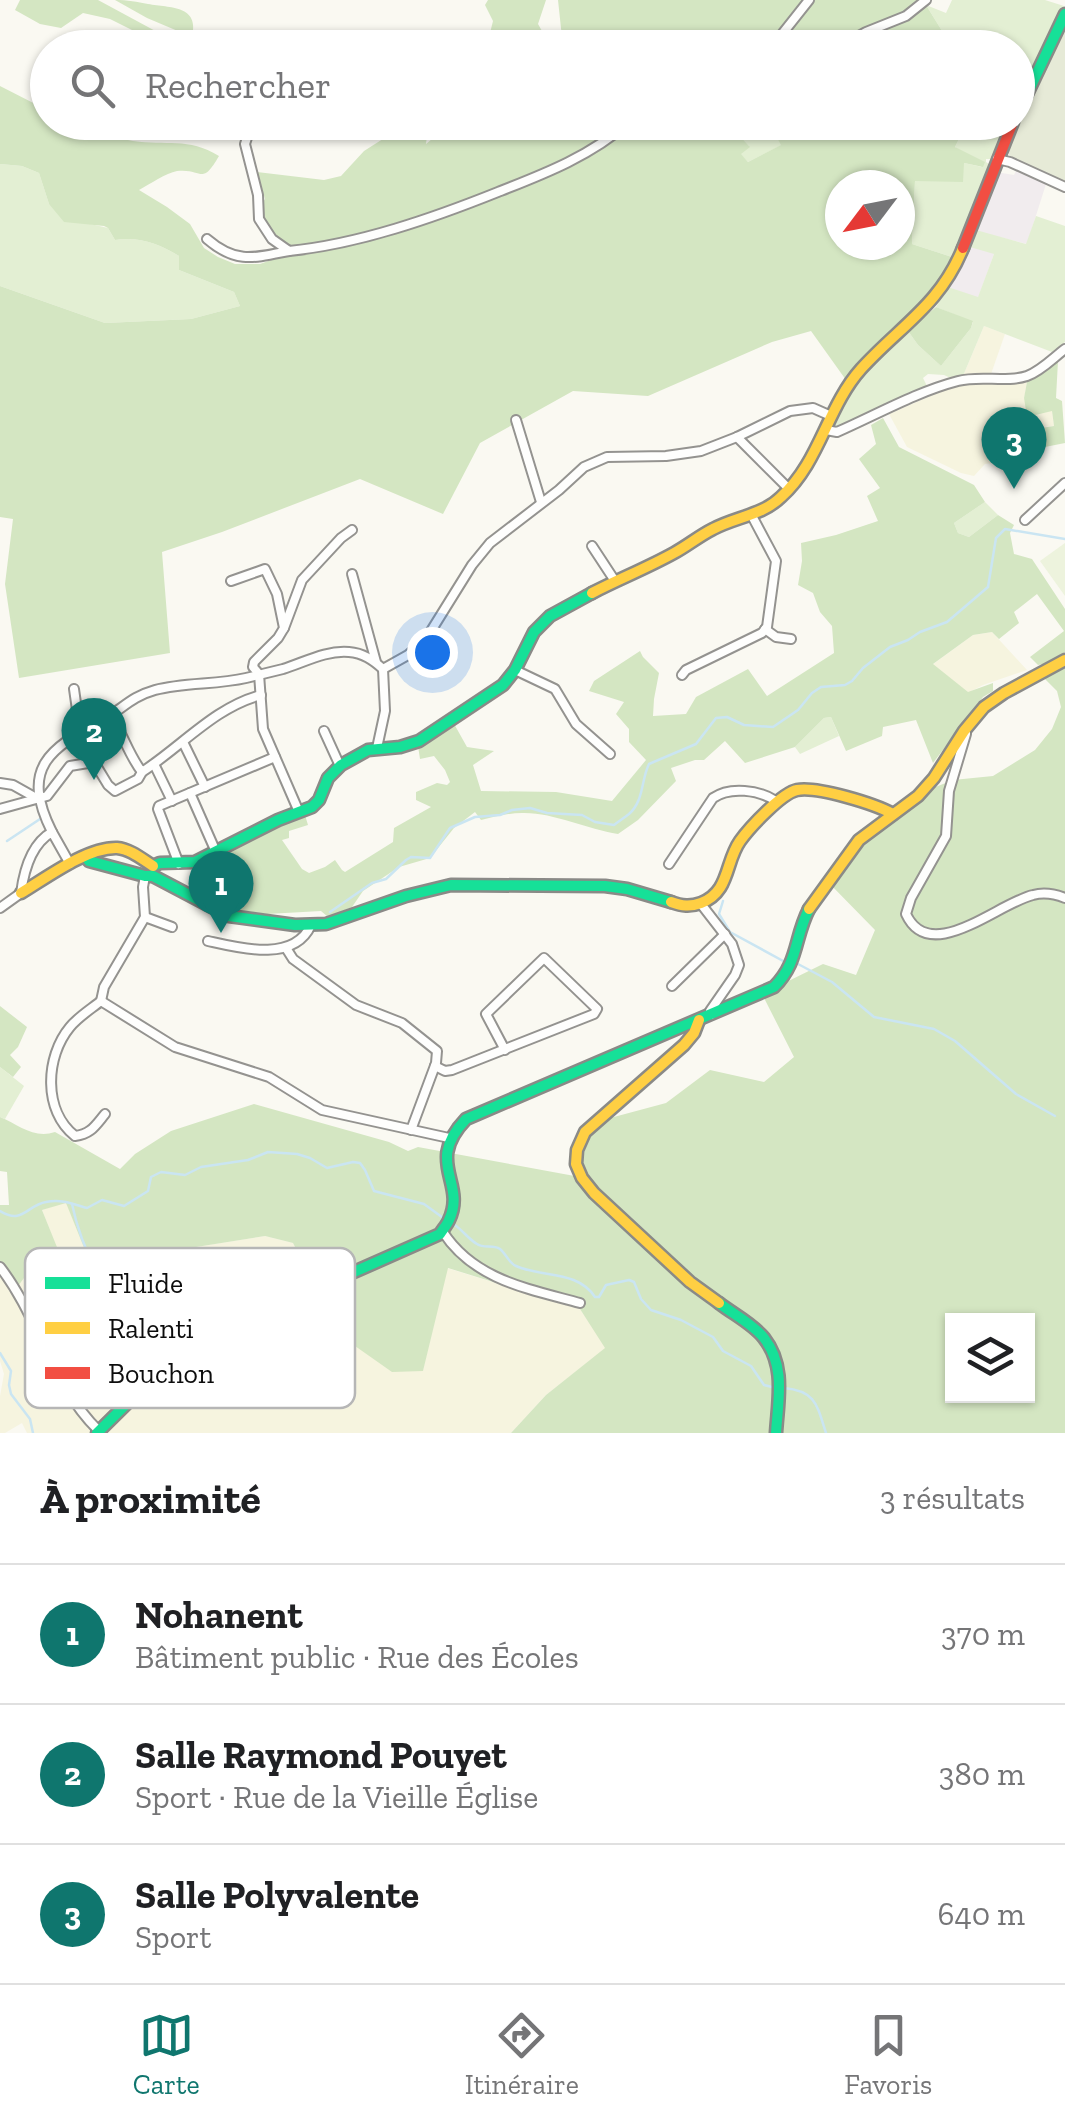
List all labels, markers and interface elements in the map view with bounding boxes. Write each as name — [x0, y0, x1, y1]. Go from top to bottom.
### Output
search box — [30, 30, 1035, 140]
icon: search — [65, 58, 120, 113]
text: Rechercher — [145, 62, 331, 108]
north arrow — [825, 170, 915, 260]
pin: 3 — [982, 406, 1046, 489]
your location — [407, 627, 458, 678]
pin: 2 — [62, 698, 126, 780]
pin: 1 — [188, 850, 254, 933]
legend — [25, 1248, 355, 1408]
text: Fluide — [108, 1267, 183, 1300]
text: Ralenti — [108, 1312, 194, 1345]
map controls — [945, 1313, 1035, 1403]
button: layers — [945, 1313, 1035, 1403]
text: Bouchon — [108, 1357, 214, 1390]
text: À proximité — [40, 1473, 261, 1524]
text: 3 résultats — [880, 1479, 1025, 1517]
text: Nohanent — [135, 1592, 303, 1638]
text: 1 — [66, 1615, 79, 1653]
text: 370 m — [941, 1615, 1025, 1653]
text: Bâtiment public · Rue des Écoles — [135, 1638, 579, 1676]
text: Salle Raymond Pouyet — [135, 1732, 507, 1778]
text: 2 — [64, 1755, 81, 1793]
text: 380 m — [939, 1755, 1025, 1793]
text: Sport · Rue de la Vieille Église — [135, 1778, 538, 1816]
text: Salle Polyvalente — [135, 1872, 419, 1918]
text: 3 — [64, 1895, 81, 1933]
text: 640 m — [937, 1895, 1025, 1933]
text: Sport — [135, 1918, 211, 1956]
tab: Carte — [133, 2008, 200, 2101]
tab: Itinéraire — [465, 2008, 579, 2101]
tab: Favoris — [844, 2008, 932, 2101]

